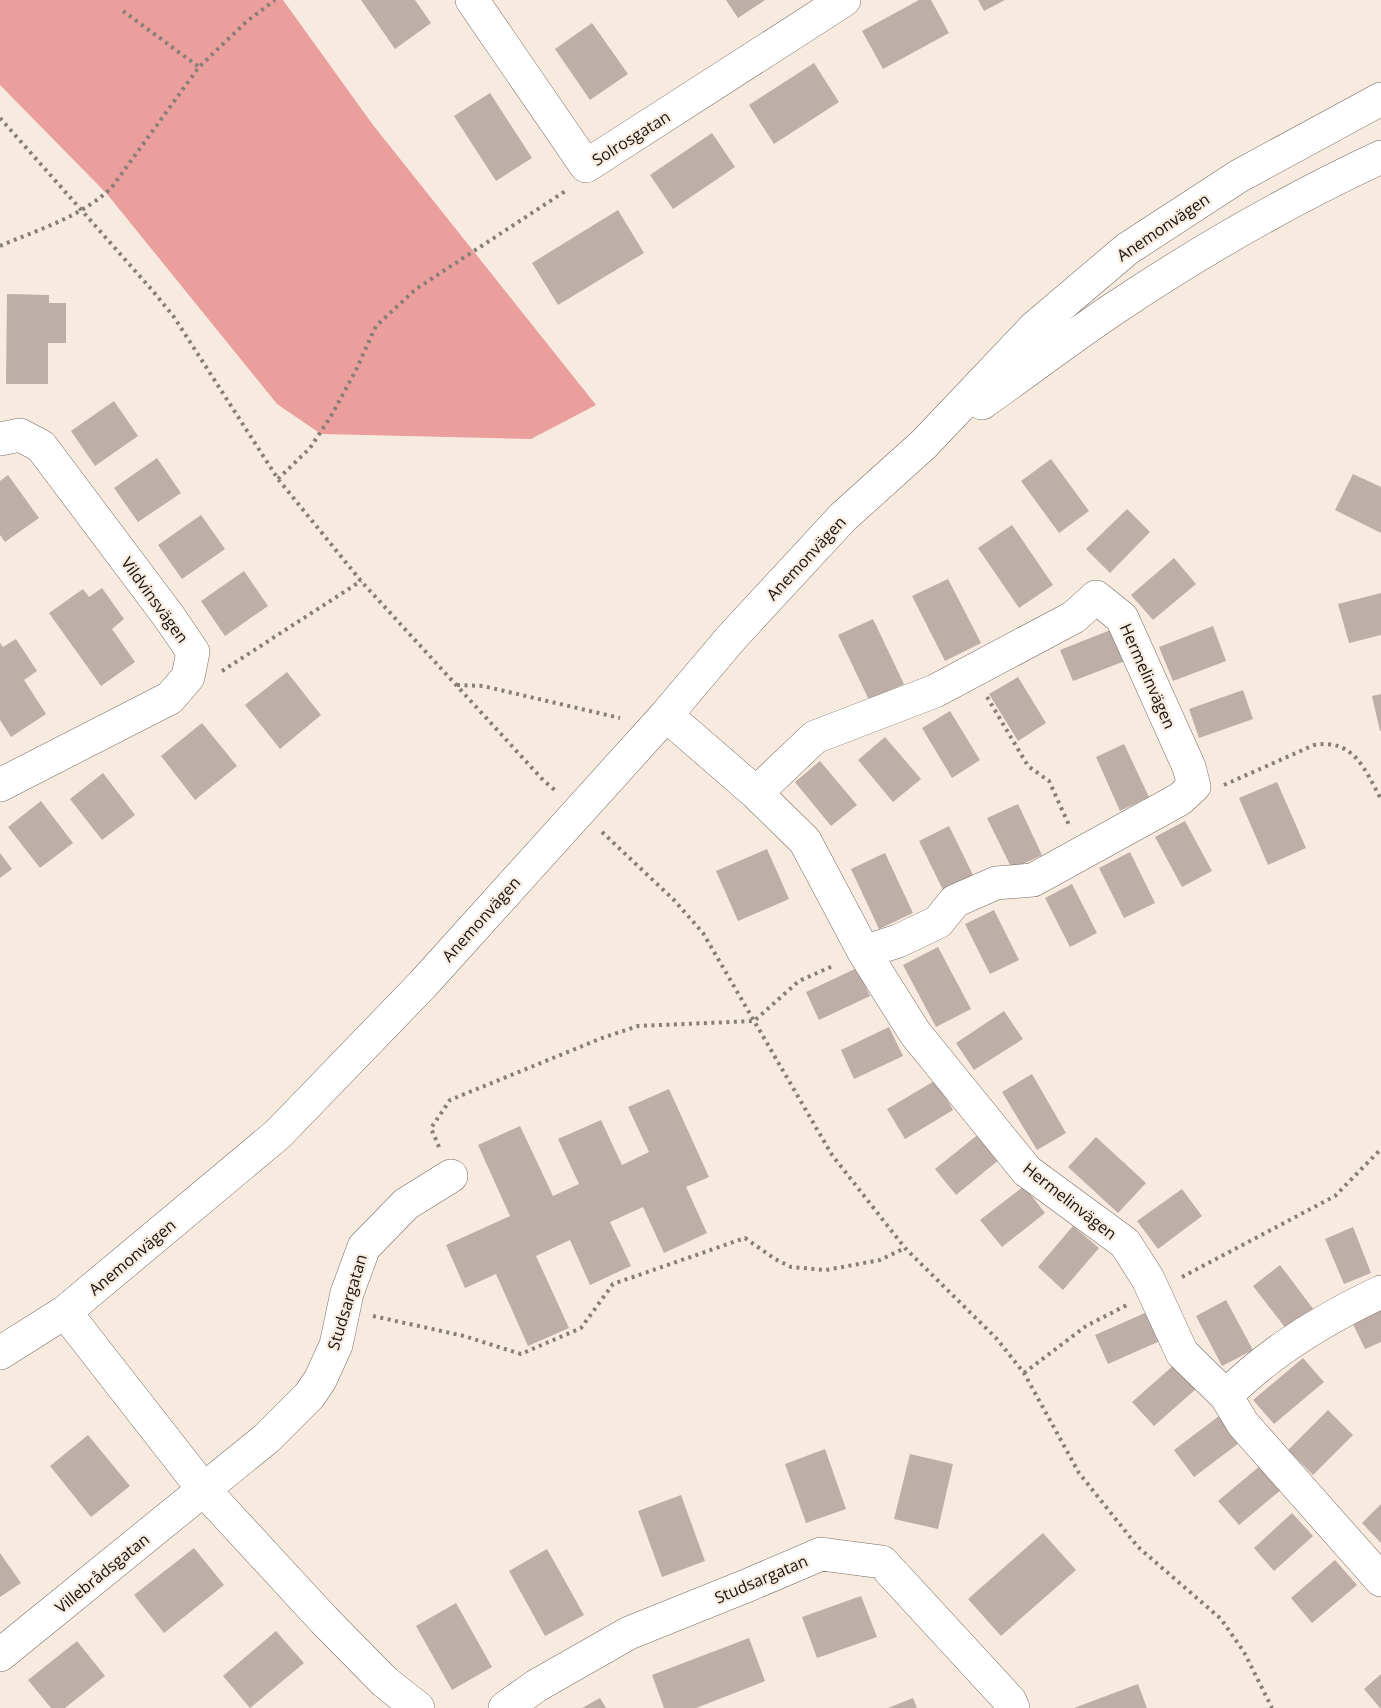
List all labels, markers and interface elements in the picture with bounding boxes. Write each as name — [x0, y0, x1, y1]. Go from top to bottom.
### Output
street label: Solrosgatan — [588, 105, 674, 171]
street label: Anemonvägen — [1112, 188, 1214, 266]
street label: Anemonvägen — [761, 511, 851, 605]
street label: Vildvinsvägen — [116, 553, 194, 647]
street label: Hermelinvägen — [1115, 620, 1181, 732]
street label: Anemonvägen — [437, 872, 525, 966]
street label: Hermelinvägen — [1019, 1157, 1121, 1245]
street label: Anemonvägen — [84, 1214, 180, 1300]
street label: Studsargatan — [322, 1251, 372, 1353]
street label: Villebrådsgatan — [50, 1528, 154, 1618]
street label: Studsargatan — [711, 1550, 811, 1608]

